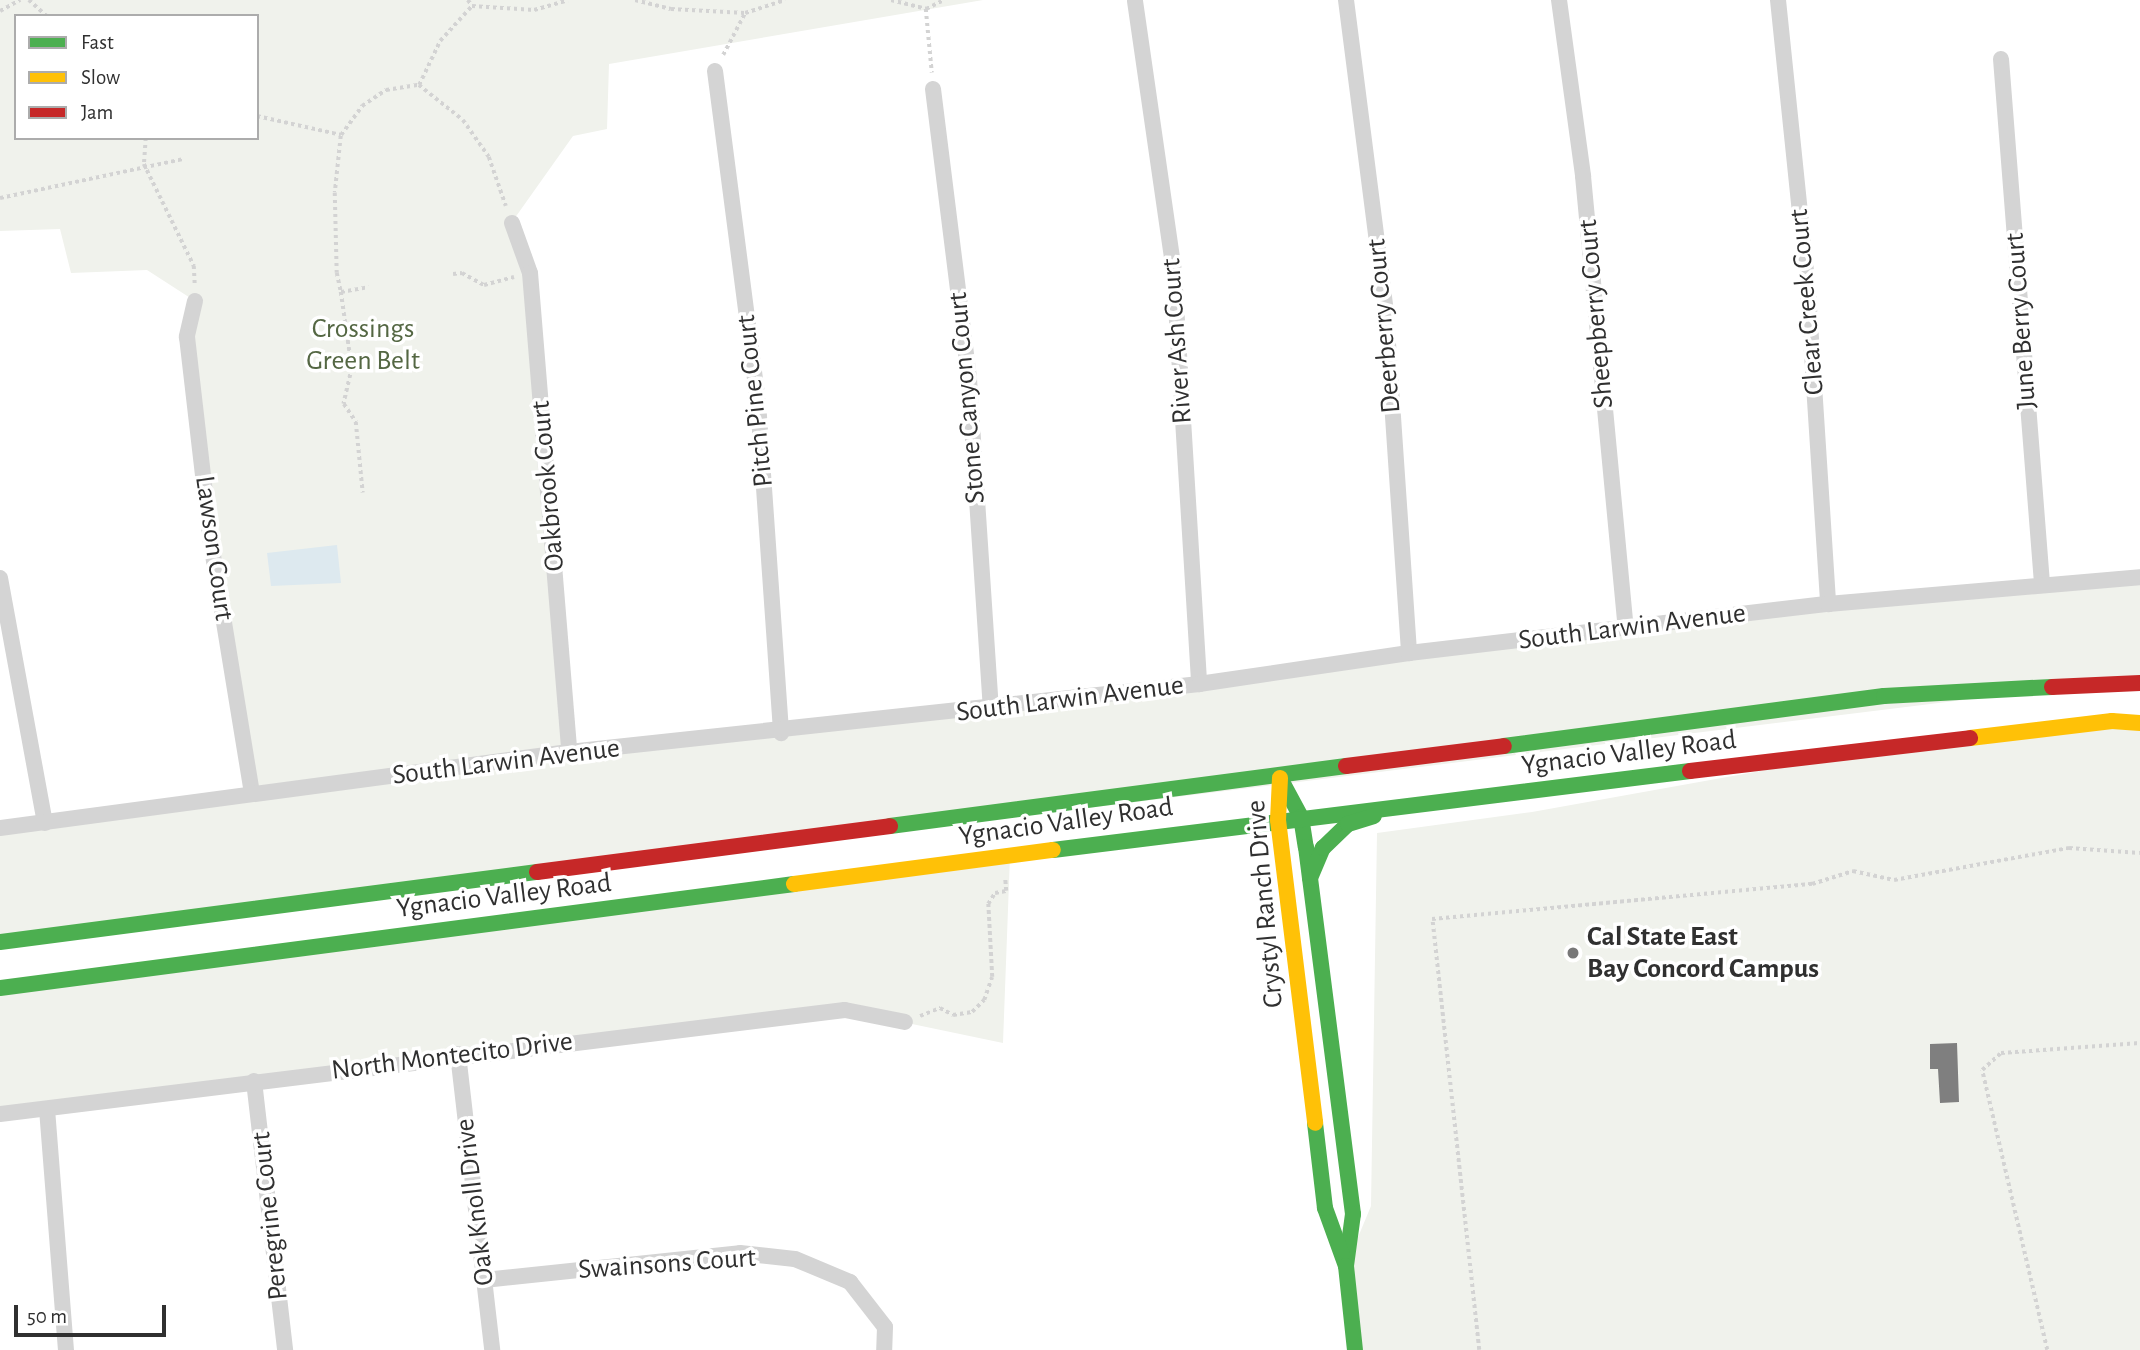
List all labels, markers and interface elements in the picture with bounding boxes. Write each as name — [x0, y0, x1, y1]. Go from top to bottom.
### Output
legend — [14, 14, 259, 140]
text: Fast — [81, 32, 114, 53]
text: Slow — [81, 67, 120, 88]
text: Jam — [81, 102, 113, 123]
street label: Clear Creek Court — [1782, 208, 1832, 396]
street label: Sheepberry Court — [1571, 218, 1621, 410]
street label: June Berry Court — [1998, 232, 2044, 410]
street label: Deerberry Court — [1360, 237, 1408, 415]
street label: River Ash Court — [1154, 257, 1200, 425]
street label: Stone Canyon Court — [941, 291, 993, 505]
park label: Crossings Green Belt — [306, 312, 420, 378]
street label: Pitch Pine Court — [729, 313, 781, 489]
street label: Oakbrook Court — [524, 399, 572, 573]
street label: Lawson Court — [187, 474, 241, 622]
street label: South Larwin Avenue — [1516, 596, 1748, 658]
street label: South Larwin Avenue — [954, 668, 1186, 730]
street label: Ygnacio Valley Road — [1520, 723, 1738, 783]
street label: South Larwin Avenue — [390, 731, 622, 793]
street label: Ygnacio Valley Road — [957, 790, 1175, 854]
street label: Crystyl Ranch Drive — [1239, 799, 1291, 1009]
street label: Ygnacio Valley Road — [395, 866, 613, 926]
place label: Cal State East Bay Concord Campus — [1587, 920, 1819, 986]
marker: Cal State East Bay Concord Campus — [1565, 945, 1581, 961]
street label: North Montecito Drive — [329, 1025, 575, 1087]
street label: Oak Knoll Drive — [448, 1117, 502, 1287]
street label: Peregrine Court — [244, 1130, 296, 1302]
street label: Swainsons Court — [577, 1241, 757, 1287]
scale bar — [18, 1290, 170, 1334]
text: 50 m — [27, 1306, 67, 1327]

